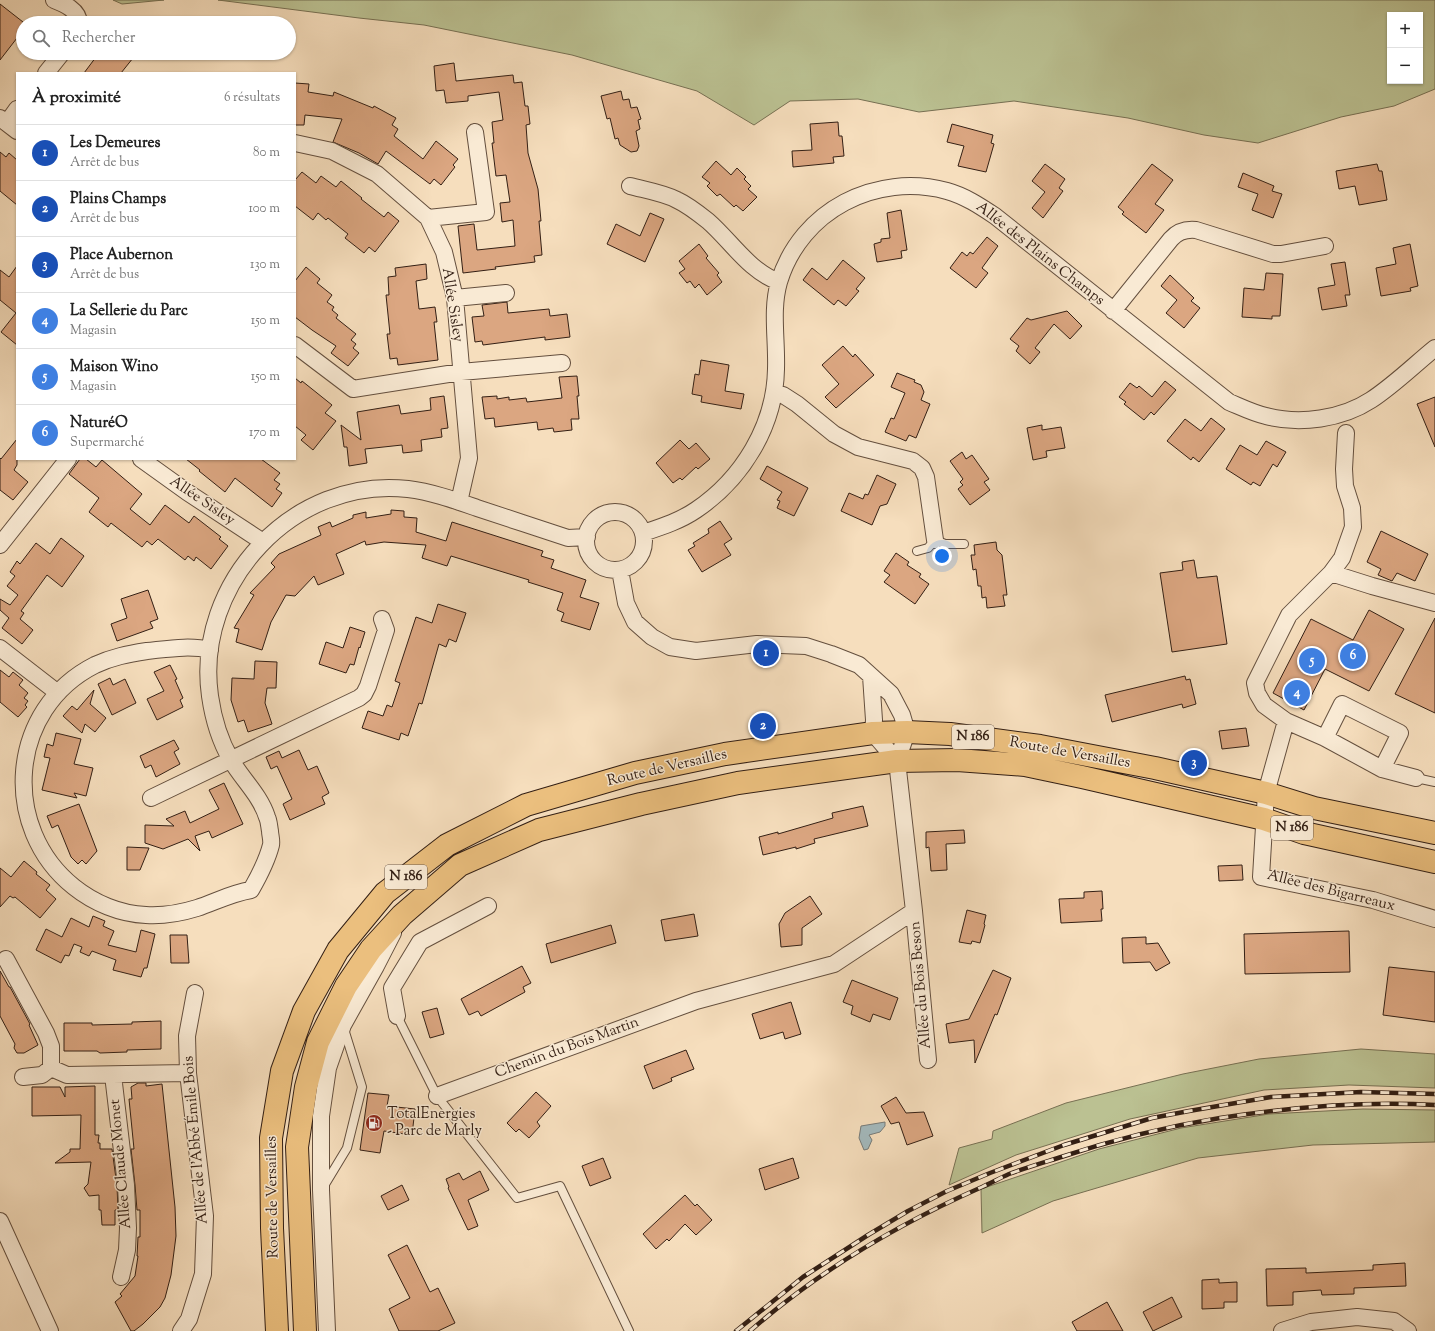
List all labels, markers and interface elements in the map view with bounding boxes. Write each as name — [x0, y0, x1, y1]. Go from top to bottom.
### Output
map controls — [1387, 12, 1423, 84]
button: + — [1387, 12, 1423, 48]
search box — [16, 16, 296, 60]
icon: search — [30, 27, 52, 49]
text: Rechercher — [62, 28, 135, 49]
button: − — [1387, 48, 1423, 84]
text: À proximité — [32, 86, 121, 110]
text: 6 résultats — [224, 89, 280, 107]
text: Les Demeures — [70, 133, 160, 154]
text: 1 — [43, 144, 47, 162]
text: 80 m — [253, 144, 280, 162]
text: Arrêt de bus — [70, 154, 139, 172]
text: Plains Champs — [70, 189, 166, 210]
street label: Allée des Plains Champs — [971, 197, 1109, 311]
text: 2 — [42, 200, 48, 218]
text: 100 m — [248, 200, 280, 218]
text: Arrêt de bus — [70, 210, 139, 228]
text: Place Aubernon — [70, 245, 173, 266]
text: 3 — [42, 256, 48, 274]
text: 130 m — [250, 256, 280, 274]
text: Arrêt de bus — [70, 266, 139, 284]
street label: Allée Sisley — [436, 266, 468, 344]
text: La Sellerie du Parc — [70, 301, 188, 322]
text: 4 — [42, 312, 48, 330]
text: 150 m — [251, 312, 280, 330]
text: Magasin — [70, 322, 117, 340]
text: Maison Wino — [70, 357, 158, 378]
text: 5 — [43, 368, 47, 386]
text: 150 m — [251, 368, 280, 386]
text: Magasin — [70, 378, 117, 396]
text: NaturéO — [70, 413, 128, 434]
text: 6 — [42, 424, 48, 442]
text: 170 m — [249, 424, 280, 442]
text: Supermarché — [70, 434, 144, 452]
street label: Allée Sisley — [165, 471, 239, 531]
your location — [932, 546, 952, 566]
pin: 1 — [753, 638, 779, 668]
pin: 6 — [1340, 641, 1366, 671]
pin: 5 — [1299, 646, 1325, 676]
pin: 4 — [1284, 678, 1310, 708]
pin: 2 — [750, 711, 776, 741]
road number: N 186 — [952, 725, 994, 749]
street label: Route de Versailles — [1008, 732, 1132, 774]
street label: Route de Versailles — [605, 744, 729, 792]
pin: 3 — [1181, 748, 1207, 778]
road number: N 186 — [1271, 816, 1313, 840]
road number: N 186 — [385, 865, 427, 889]
street label: Allée des Bigarreaux — [1265, 865, 1397, 917]
street label: Allée du Bois Beson — [905, 920, 937, 1050]
street label: Chemin du Bois Martin — [492, 1012, 642, 1084]
street label: Allée de l'Abbé Émile Bois — [177, 1055, 214, 1225]
street label: Allée Claude Monet — [105, 1098, 137, 1230]
place label: TotalEnergies - Parc de Marly — [387, 1104, 482, 1142]
fuel station icon: TotalEnergies - Parc de Marly — [364, 1113, 384, 1133]
street label: Route de Versailles — [261, 1136, 285, 1258]

